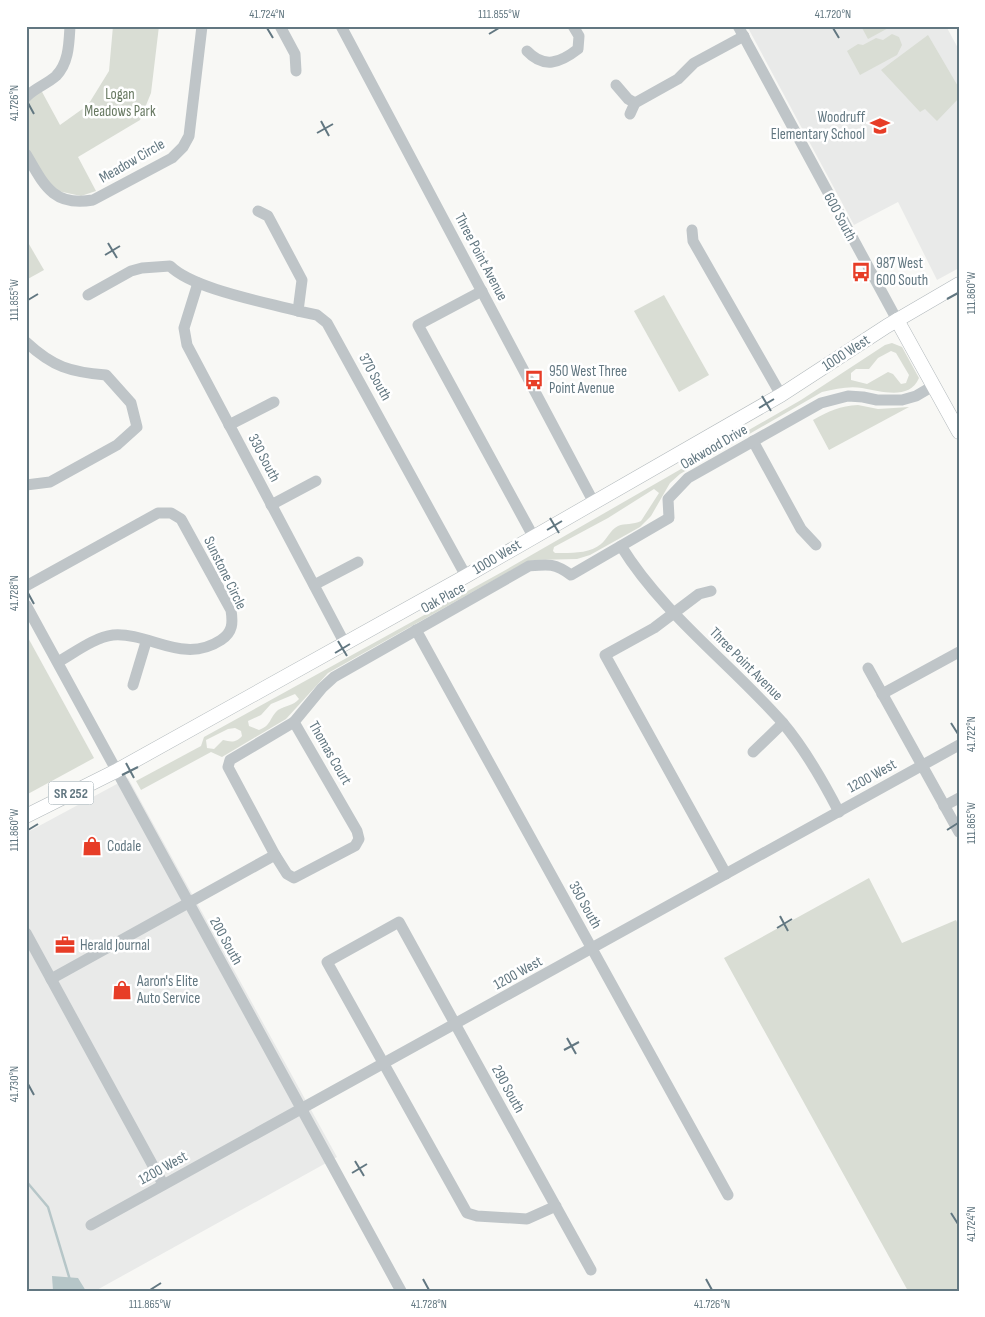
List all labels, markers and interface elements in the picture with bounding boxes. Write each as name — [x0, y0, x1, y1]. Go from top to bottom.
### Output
text: 41.724°N — [249, 7, 285, 22]
text: 111.855°W — [478, 7, 520, 22]
text: 41.720°N — [815, 7, 851, 22]
text: 41.726°N — [7, 85, 22, 121]
park label: Logan Meadows Park — [84, 85, 156, 121]
place label: Woodruff Elementary School — [771, 108, 865, 144]
school or university icon: Woodruff Elementary School — [869, 115, 891, 137]
street label: Meadow Circle — [96, 135, 168, 187]
street label: 600 South — [819, 189, 861, 245]
street label: Three Point Avenue — [450, 210, 512, 304]
place label: 987 West 600 South — [876, 254, 928, 290]
bus stop icon: 987 West 600 South — [850, 261, 872, 283]
text: 111.860°W — [964, 272, 979, 314]
text: 111.855°W — [7, 279, 22, 321]
street label: 1000 West — [819, 330, 874, 375]
street label: 370 South — [354, 350, 396, 404]
place label: 950 West Three Point Avenue — [549, 362, 627, 398]
bus stop icon: 950 West Three Point Avenue — [523, 369, 545, 391]
street label: Oakwood Drive — [677, 420, 751, 474]
street label: 330 South — [244, 431, 284, 485]
street label: Sunstone Circle — [199, 533, 251, 613]
street label: 1000 West — [469, 535, 525, 579]
text: 41.728°N — [7, 575, 22, 611]
street label: Oak Place — [417, 578, 469, 618]
street label: Three Point Avenue — [705, 623, 787, 705]
text: 41.722°N — [964, 716, 979, 752]
street label: Thomas Court — [304, 718, 356, 789]
street label: 1200 West — [844, 755, 900, 797]
road number: SR 252 — [48, 781, 94, 804]
text: 111.865°W — [964, 802, 979, 844]
text: 111.860°W — [7, 809, 22, 851]
shop icon: Codale — [81, 835, 103, 857]
place label: Codale — [107, 837, 141, 856]
street label: 350 South — [564, 878, 606, 932]
street label: 200 South — [205, 914, 247, 968]
office icon: Herald Journal — [54, 934, 76, 956]
place label: Herald Journal — [80, 936, 150, 955]
street label: 1200 West — [490, 952, 546, 994]
place label: Aaron's Elite Auto Service — [136, 972, 200, 1008]
shop icon: Aaron's Elite Auto Service — [111, 979, 133, 1001]
street label: 290 South — [487, 1062, 529, 1116]
text: 41.730°N — [7, 1066, 22, 1102]
street label: 1200 West — [135, 1147, 191, 1189]
text: 41.724°N — [964, 1206, 979, 1242]
text: 111.865°W — [129, 1297, 171, 1312]
text: 41.728°N — [411, 1297, 447, 1312]
text: 41.726°N — [694, 1297, 730, 1312]

